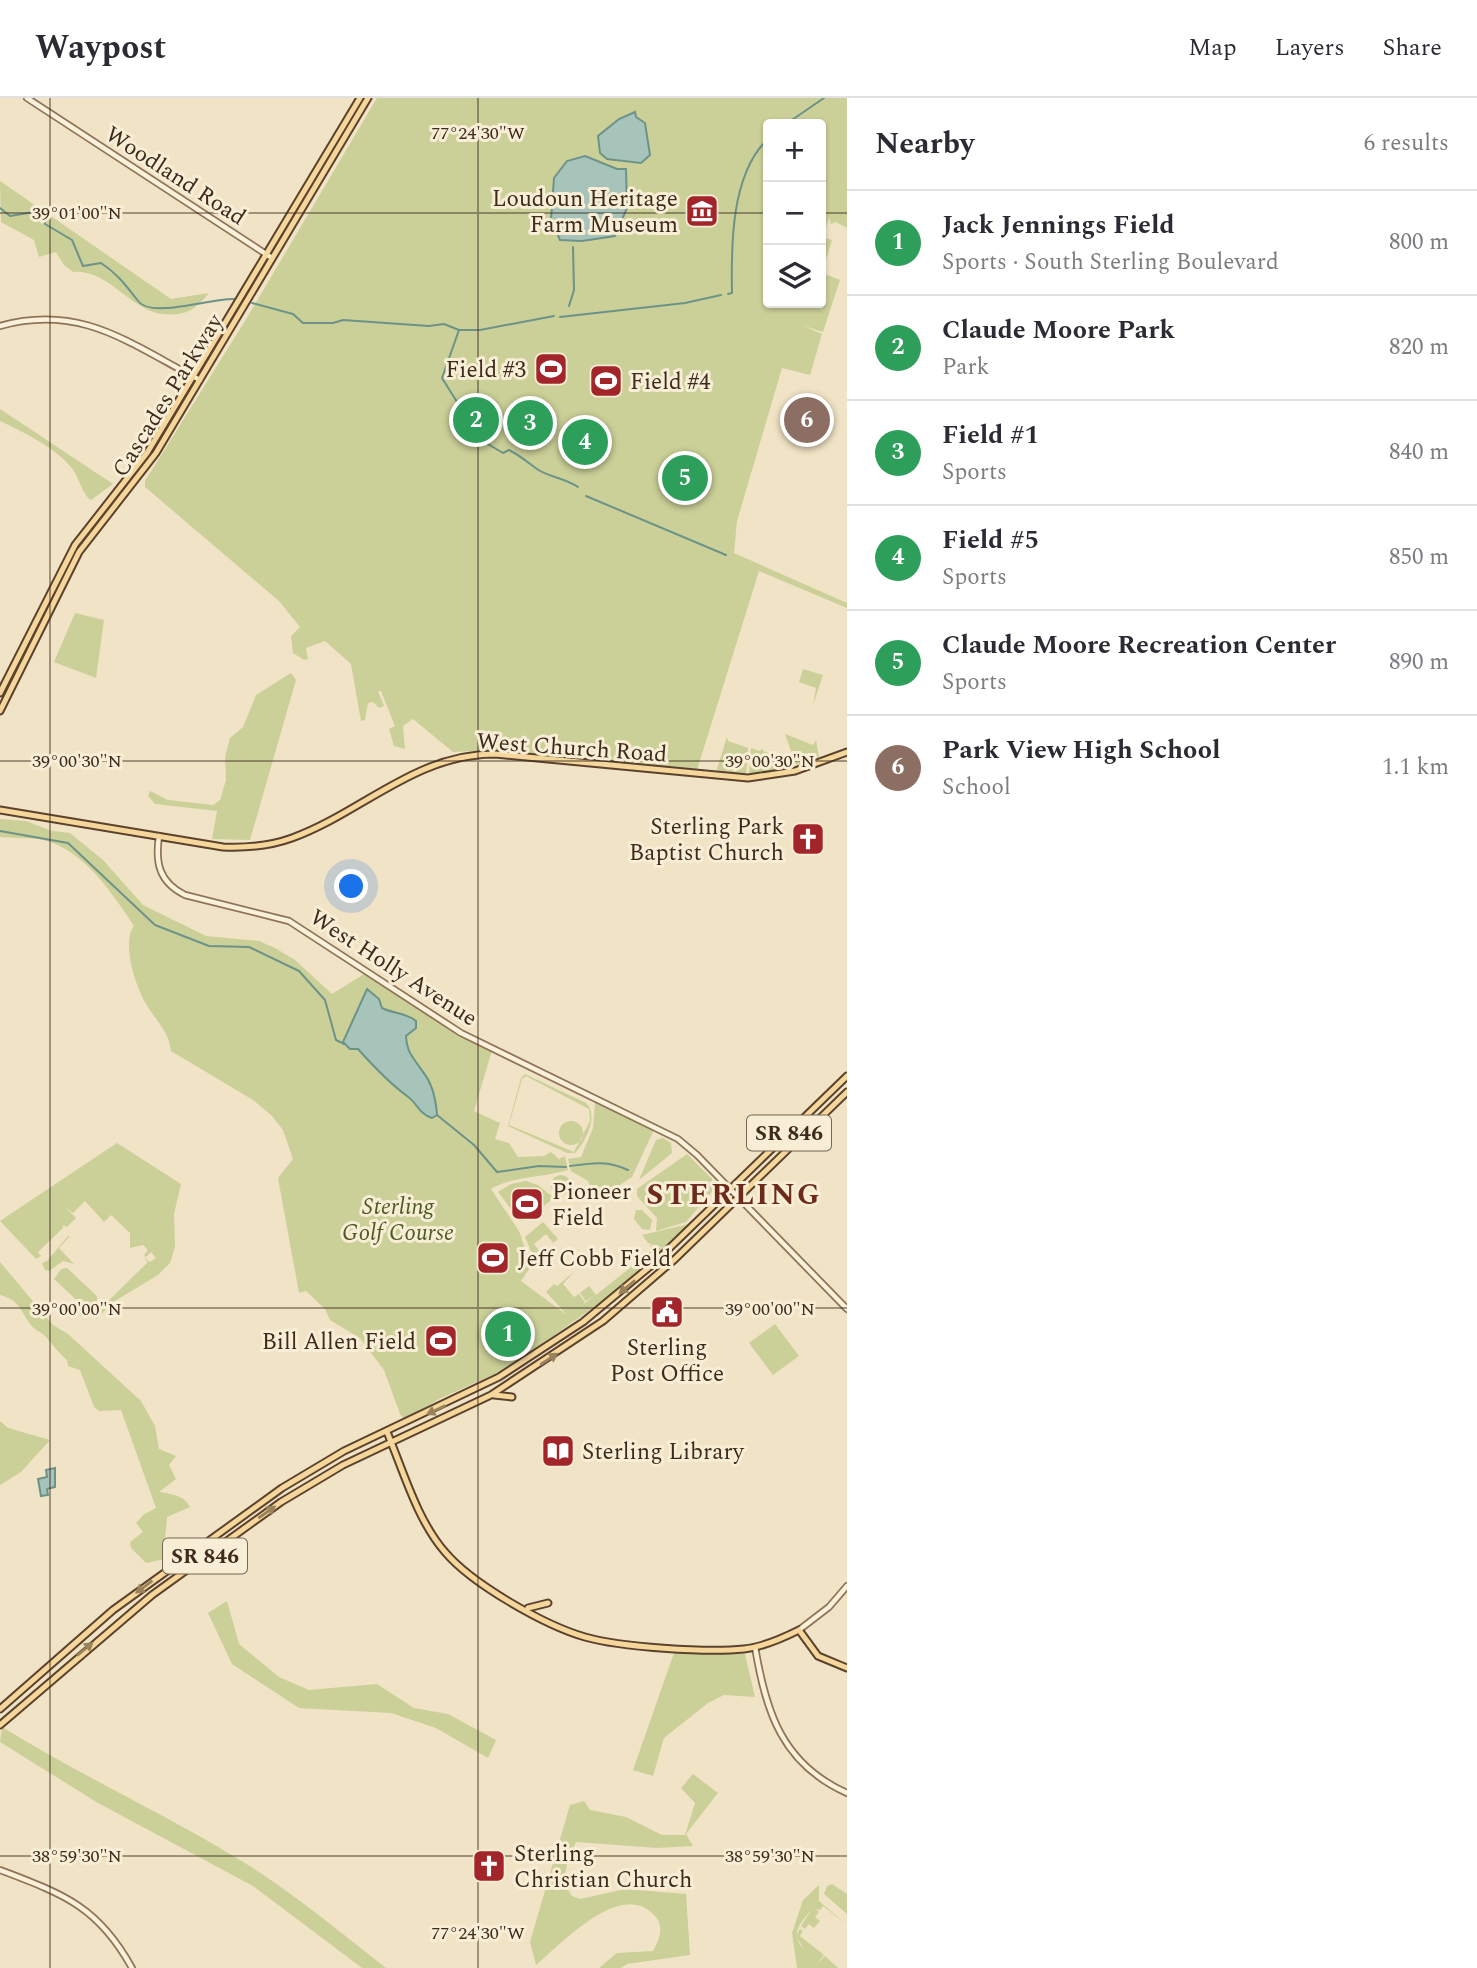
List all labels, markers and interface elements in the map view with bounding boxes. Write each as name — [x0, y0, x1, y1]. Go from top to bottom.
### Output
text: Waypost — [35, 23, 166, 73]
text: Map — [1188, 30, 1237, 66]
text: Layers — [1275, 30, 1345, 66]
text: Share — [1383, 30, 1442, 66]
street label: Woodland Road — [98, 117, 253, 235]
map controls — [763, 119, 826, 308]
button: + — [763, 119, 826, 182]
text: 77°24'30"W — [431, 120, 525, 147]
text: Nearby — [875, 121, 974, 167]
text: 6 results — [1364, 126, 1449, 161]
place label: Loudoun Heritage Farm Museum — [492, 182, 678, 243]
button: − — [763, 182, 826, 245]
museum icon: Loudoun Heritage Farm Museum — [683, 192, 721, 230]
text: 39°01'00"N — [32, 200, 122, 227]
text: Jack Jennings Field — [942, 205, 1175, 245]
text: 1 — [892, 225, 904, 260]
text: 800 m — [1389, 225, 1449, 260]
button: layers — [763, 245, 826, 308]
text: Sports · South Sterling Boulevard — [942, 245, 1279, 280]
street label: Cascades Parkway — [104, 307, 233, 484]
text: Claude Moore Park — [942, 310, 1175, 350]
text: 2 — [892, 330, 904, 365]
text: 820 m — [1389, 330, 1449, 365]
sports icon: Field #3 — [532, 350, 570, 388]
text: Park — [942, 350, 989, 385]
place label: Field #3 — [445, 353, 526, 388]
sports icon: Field #4 — [587, 362, 625, 400]
place label: Field #4 — [630, 365, 711, 400]
pin: 2 — [453, 394, 499, 446]
pin: 6 — [784, 394, 830, 446]
pin: 3 — [507, 397, 553, 449]
text: Field #1 — [942, 415, 1039, 455]
pin: 4 — [562, 416, 608, 468]
text: 3 — [892, 435, 904, 470]
text: 840 m — [1389, 435, 1449, 470]
pin: 5 — [662, 452, 708, 504]
text: Sports — [942, 455, 1007, 490]
text: Field #5 — [942, 520, 1039, 560]
text: 4 — [892, 540, 904, 575]
text: 850 m — [1389, 540, 1449, 575]
text: Sports — [942, 560, 1007, 595]
text: Claude Moore Recreation Center — [942, 625, 1336, 665]
text: 5 — [892, 645, 904, 680]
text: 890 m — [1389, 645, 1449, 680]
text: Sports — [942, 665, 1007, 700]
street label: West Church Road — [475, 724, 668, 773]
text: Park View High School — [942, 730, 1220, 770]
text: 39°00'30"N — [32, 748, 122, 775]
text: 39°00'30"N — [725, 748, 815, 775]
text: 6 — [892, 750, 904, 785]
text: 1.1 km — [1382, 750, 1449, 785]
text: School — [942, 770, 1011, 805]
place label: Sterling Park Baptist Church — [629, 810, 784, 871]
church icon: Sterling Park Baptist Church — [789, 820, 827, 858]
your location — [334, 869, 368, 903]
street label: West Holly Avenue — [302, 901, 484, 1036]
road number: SR 846 — [747, 1116, 831, 1150]
district label: STERLING — [646, 1172, 822, 1218]
place label: Pioneer Field — [552, 1175, 631, 1236]
sports icon: Pioneer Field — [508, 1185, 546, 1223]
park label: Sterling Golf Course — [342, 1190, 454, 1251]
sports icon: Jeff Cobb Field — [474, 1239, 512, 1277]
place label: Jeff Cobb Field — [518, 1242, 672, 1277]
one-way arrow — [618, 1279, 636, 1295]
public building icon: Sterling Post Office — [648, 1293, 686, 1331]
text: 39°00'00"N — [32, 1296, 122, 1323]
text: 39°00'00"N — [725, 1296, 815, 1323]
pin: 1 — [485, 1308, 531, 1360]
sports icon: Bill Allen Field — [422, 1322, 460, 1360]
place label: Bill Allen Field — [262, 1325, 416, 1360]
place label: Sterling Post Office — [610, 1331, 724, 1392]
one-way arrow — [539, 1353, 559, 1366]
one-way arrow — [426, 1404, 446, 1415]
library icon: Sterling Library — [539, 1432, 577, 1470]
place label: Sterling Library — [582, 1435, 745, 1470]
one-way arrow — [258, 1505, 276, 1519]
road number: SR 846 — [163, 1538, 247, 1574]
one-way arrow — [135, 1579, 153, 1593]
one-way arrow — [77, 1642, 94, 1657]
place label: Sterling Christian Church — [514, 1837, 692, 1898]
text: 38°59'30"N — [32, 1843, 122, 1870]
text: 38°59'30"N — [725, 1843, 815, 1870]
church icon: Sterling Christian Church — [470, 1847, 508, 1885]
text: 77°24'30"W — [431, 1920, 525, 1947]

